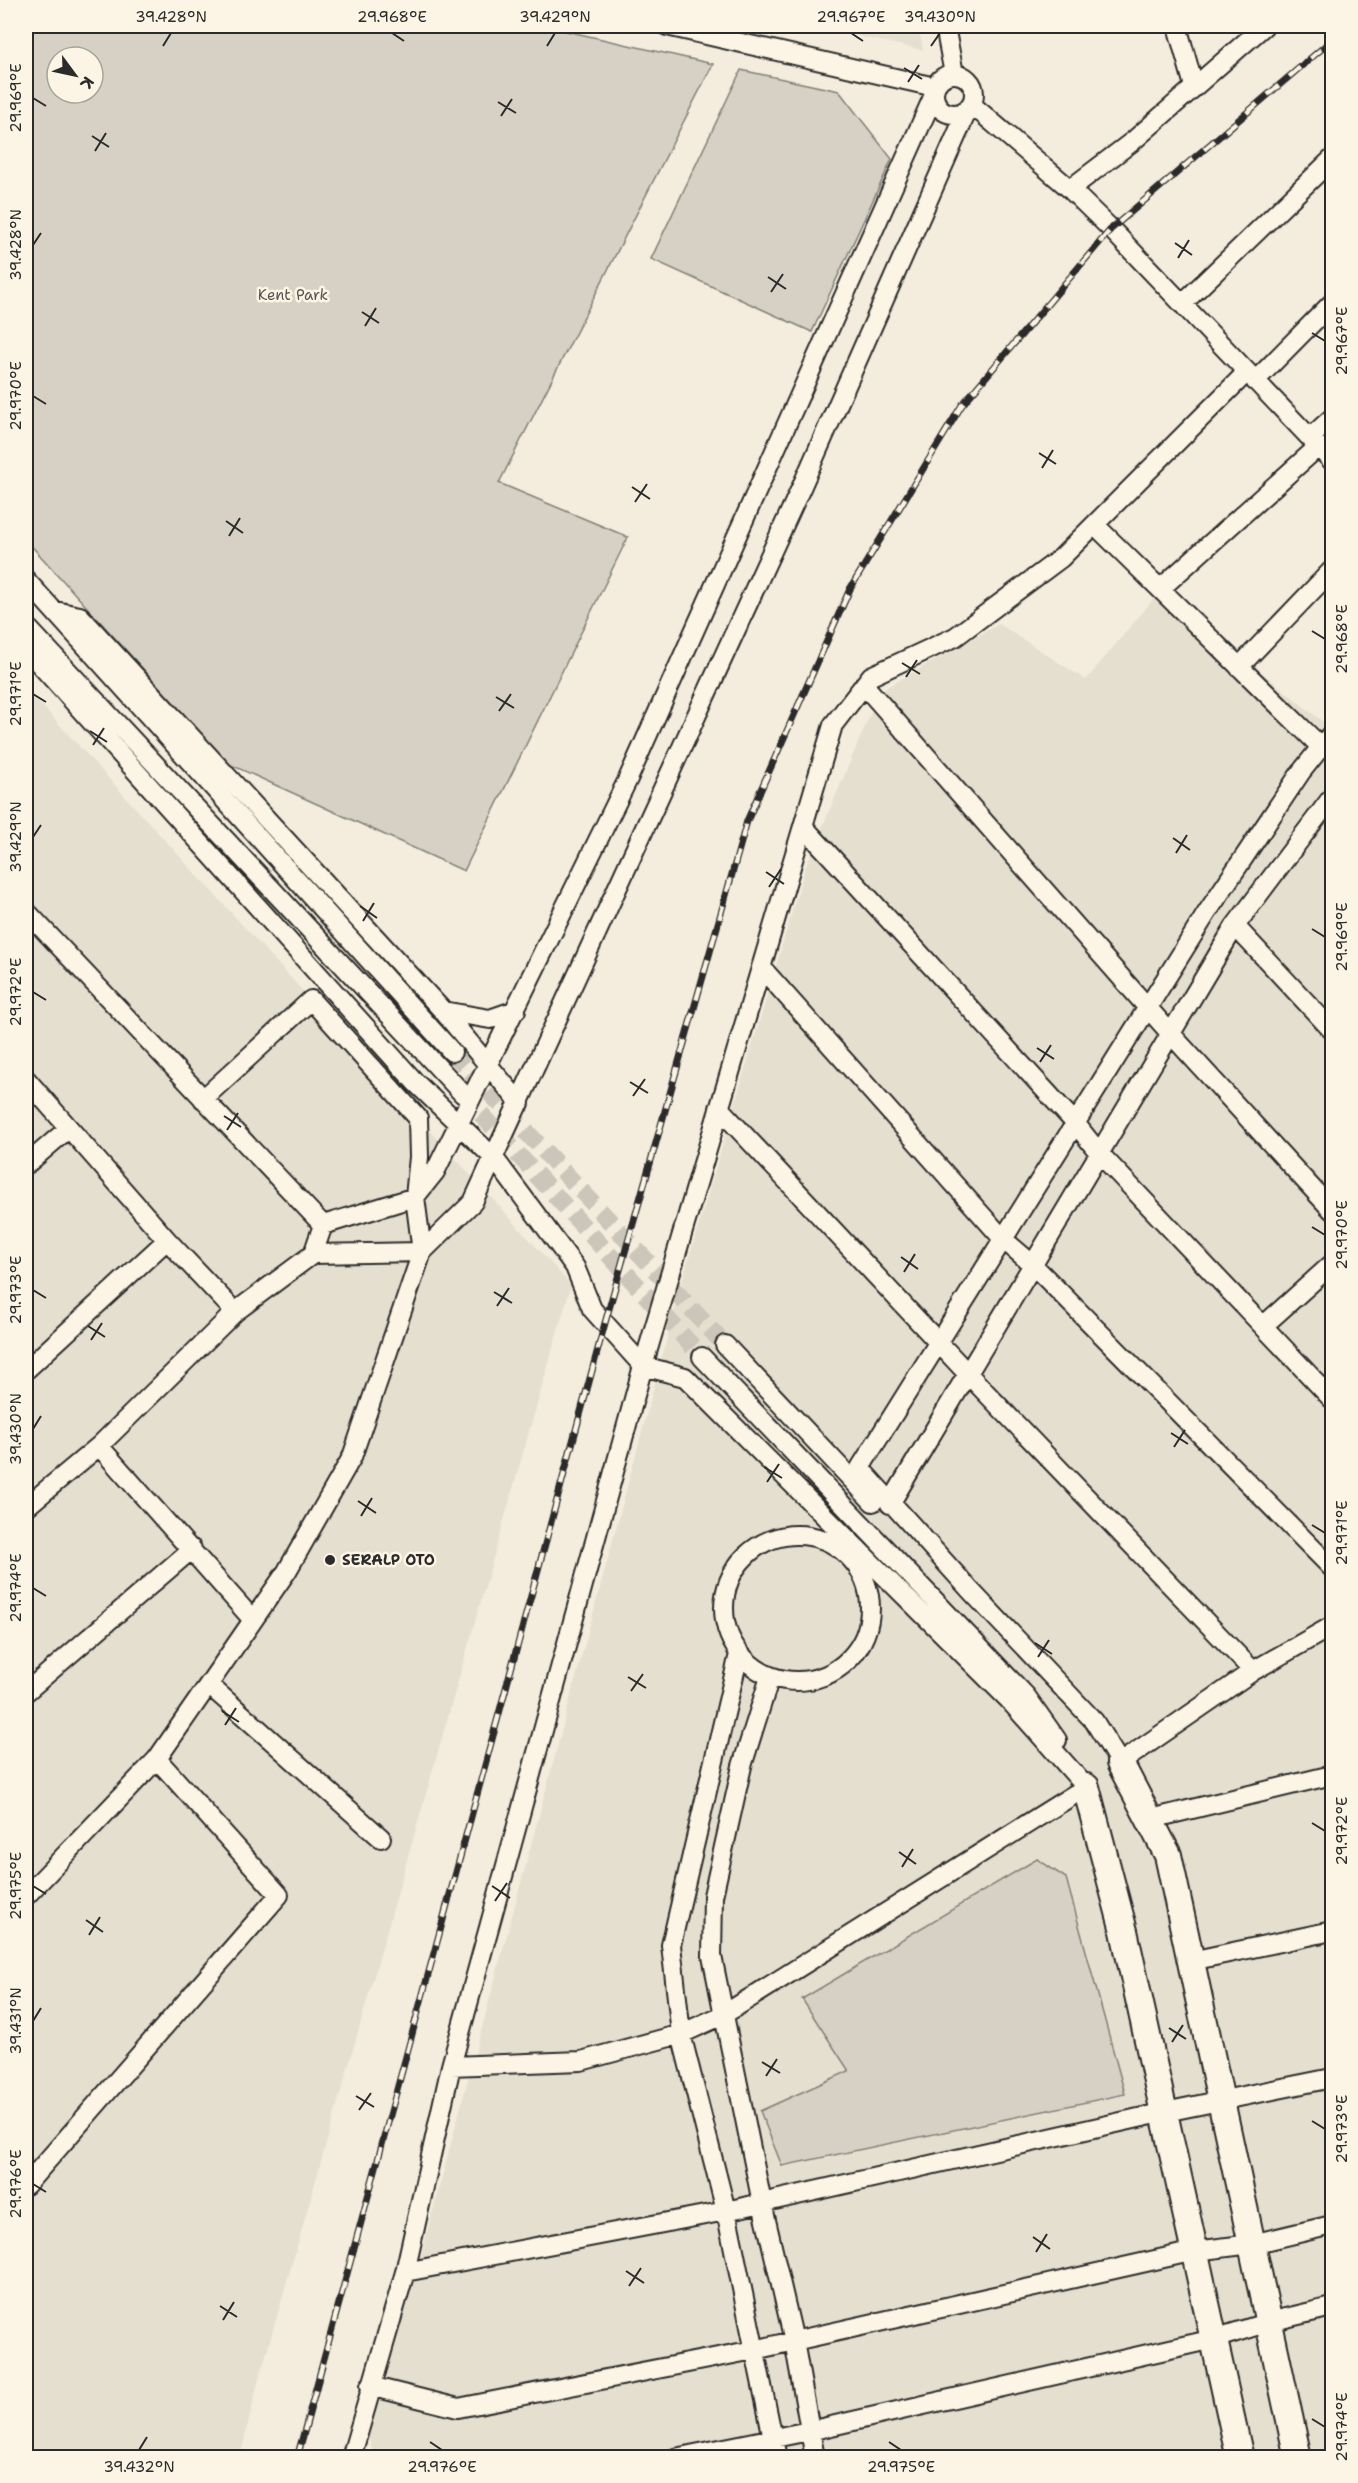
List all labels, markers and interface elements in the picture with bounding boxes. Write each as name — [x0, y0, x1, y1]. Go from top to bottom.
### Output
text: 39.428°N — [135, 7, 207, 27]
text: 29.968°E — [357, 7, 427, 27]
text: 39.429°N — [519, 7, 591, 27]
text: 29.967°E — [817, 7, 885, 27]
text: 39.430°N — [904, 7, 976, 27]
north arrow — [45, 45, 105, 105]
text: 29.969°E — [6, 63, 26, 133]
text: K — [75, 73, 99, 93]
text: 39.428°N — [6, 209, 26, 281]
park label: Kent Park — [258, 285, 328, 305]
text: 29.967°E — [1332, 307, 1352, 375]
text: 29.970°E — [6, 361, 26, 431]
text: 29.968°E — [1332, 604, 1352, 674]
text: 29.971°E — [6, 661, 26, 727]
text: 39.429°N — [6, 801, 26, 873]
text: 29.969°E — [1332, 902, 1352, 972]
text: 29.972°E — [6, 958, 26, 1026]
text: 29.970°E — [1332, 1200, 1352, 1270]
text: 29.973°E — [6, 1256, 26, 1325]
text: 39.430°N — [6, 1393, 26, 1465]
text: 29.971°E — [1332, 1500, 1352, 1566]
place label: SERALP OTO — [342, 1550, 435, 1570]
text: 29.974°E — [6, 1553, 26, 1623]
marker: SERALP OTO — [323, 1553, 337, 1567]
text: 29.972°E — [1332, 1797, 1352, 1865]
text: 29.975°E — [6, 1852, 26, 1920]
text: 39.431°N — [6, 1987, 26, 2055]
text: 29.973°E — [1332, 2095, 1352, 2164]
text: 29.976°E — [6, 2149, 26, 2219]
text: 29.974°E — [1332, 2392, 1352, 2462]
text: 39.432°N — [103, 2457, 175, 2477]
text: 29.976°E — [407, 2457, 477, 2477]
text: 29.975°E — [867, 2457, 935, 2477]

